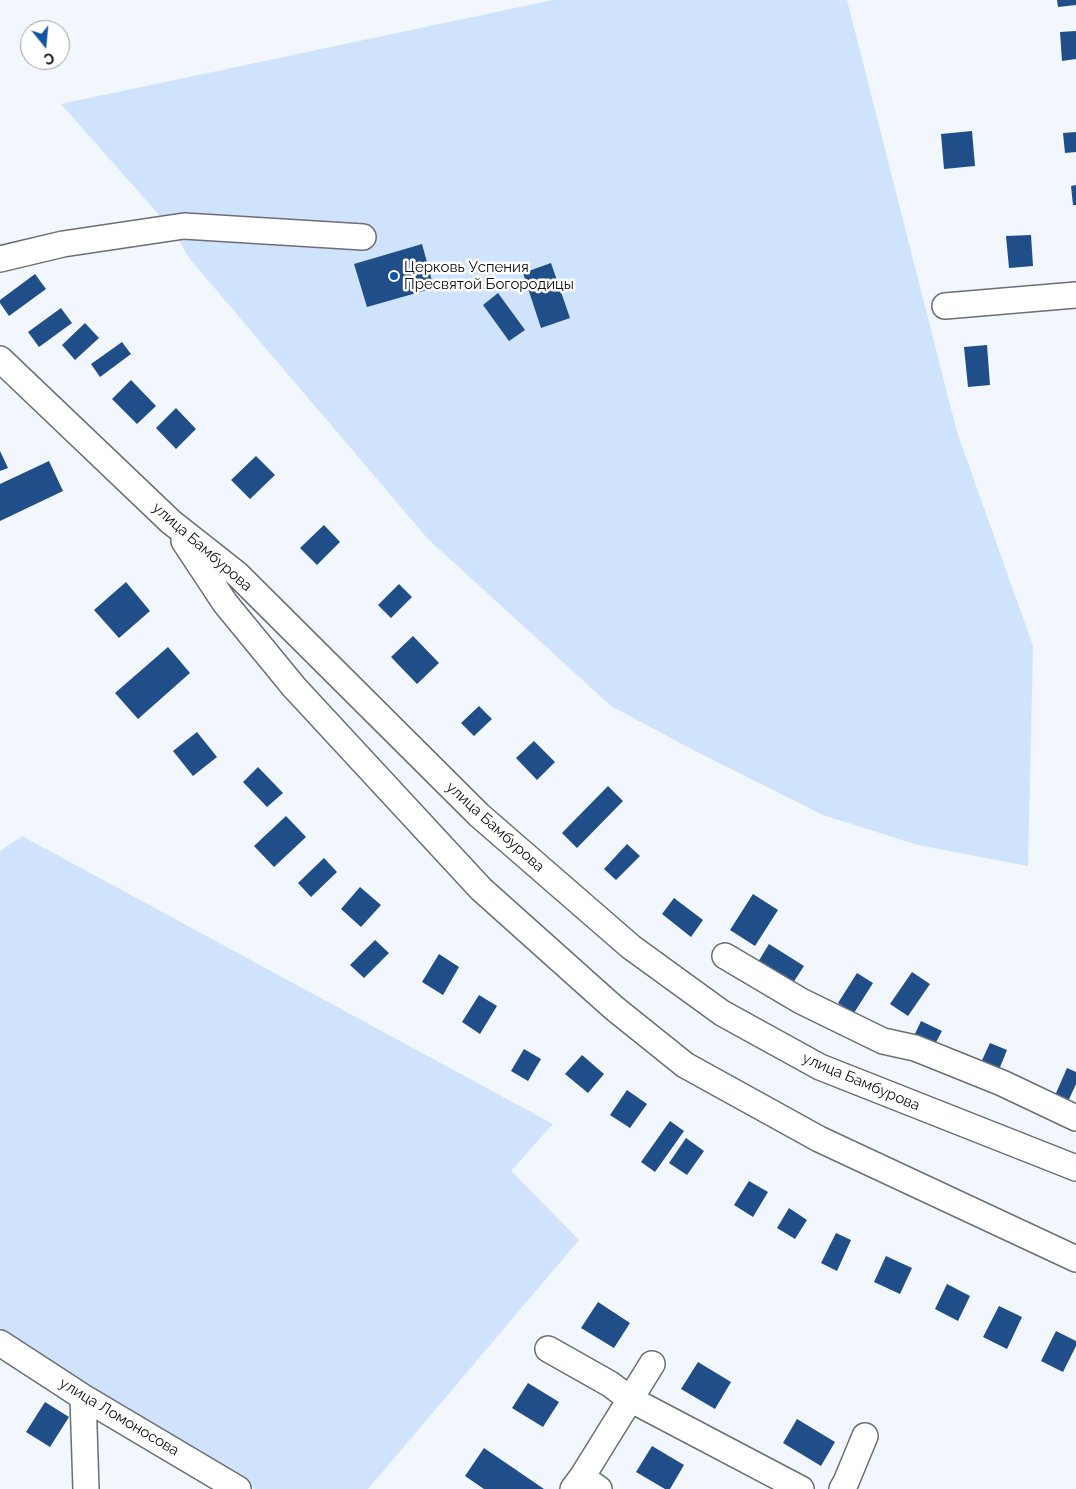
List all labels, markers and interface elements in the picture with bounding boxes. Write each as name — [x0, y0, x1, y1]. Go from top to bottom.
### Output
north arrow — [20, 20, 70, 70]
text: С — [42, 49, 56, 67]
place label: Церковь Успения Пресвятой Богородицы — [404, 258, 574, 293]
marker: Церковь Успения Пресвятой Богородицы — [388, 270, 400, 282]
street label: улица Бамбурова — [149, 499, 255, 595]
street label: улица Бамбурова — [442, 778, 548, 876]
street label: улица Бамбурова — [799, 1049, 923, 1115]
street label: улица Ломоносова — [56, 1374, 182, 1460]

